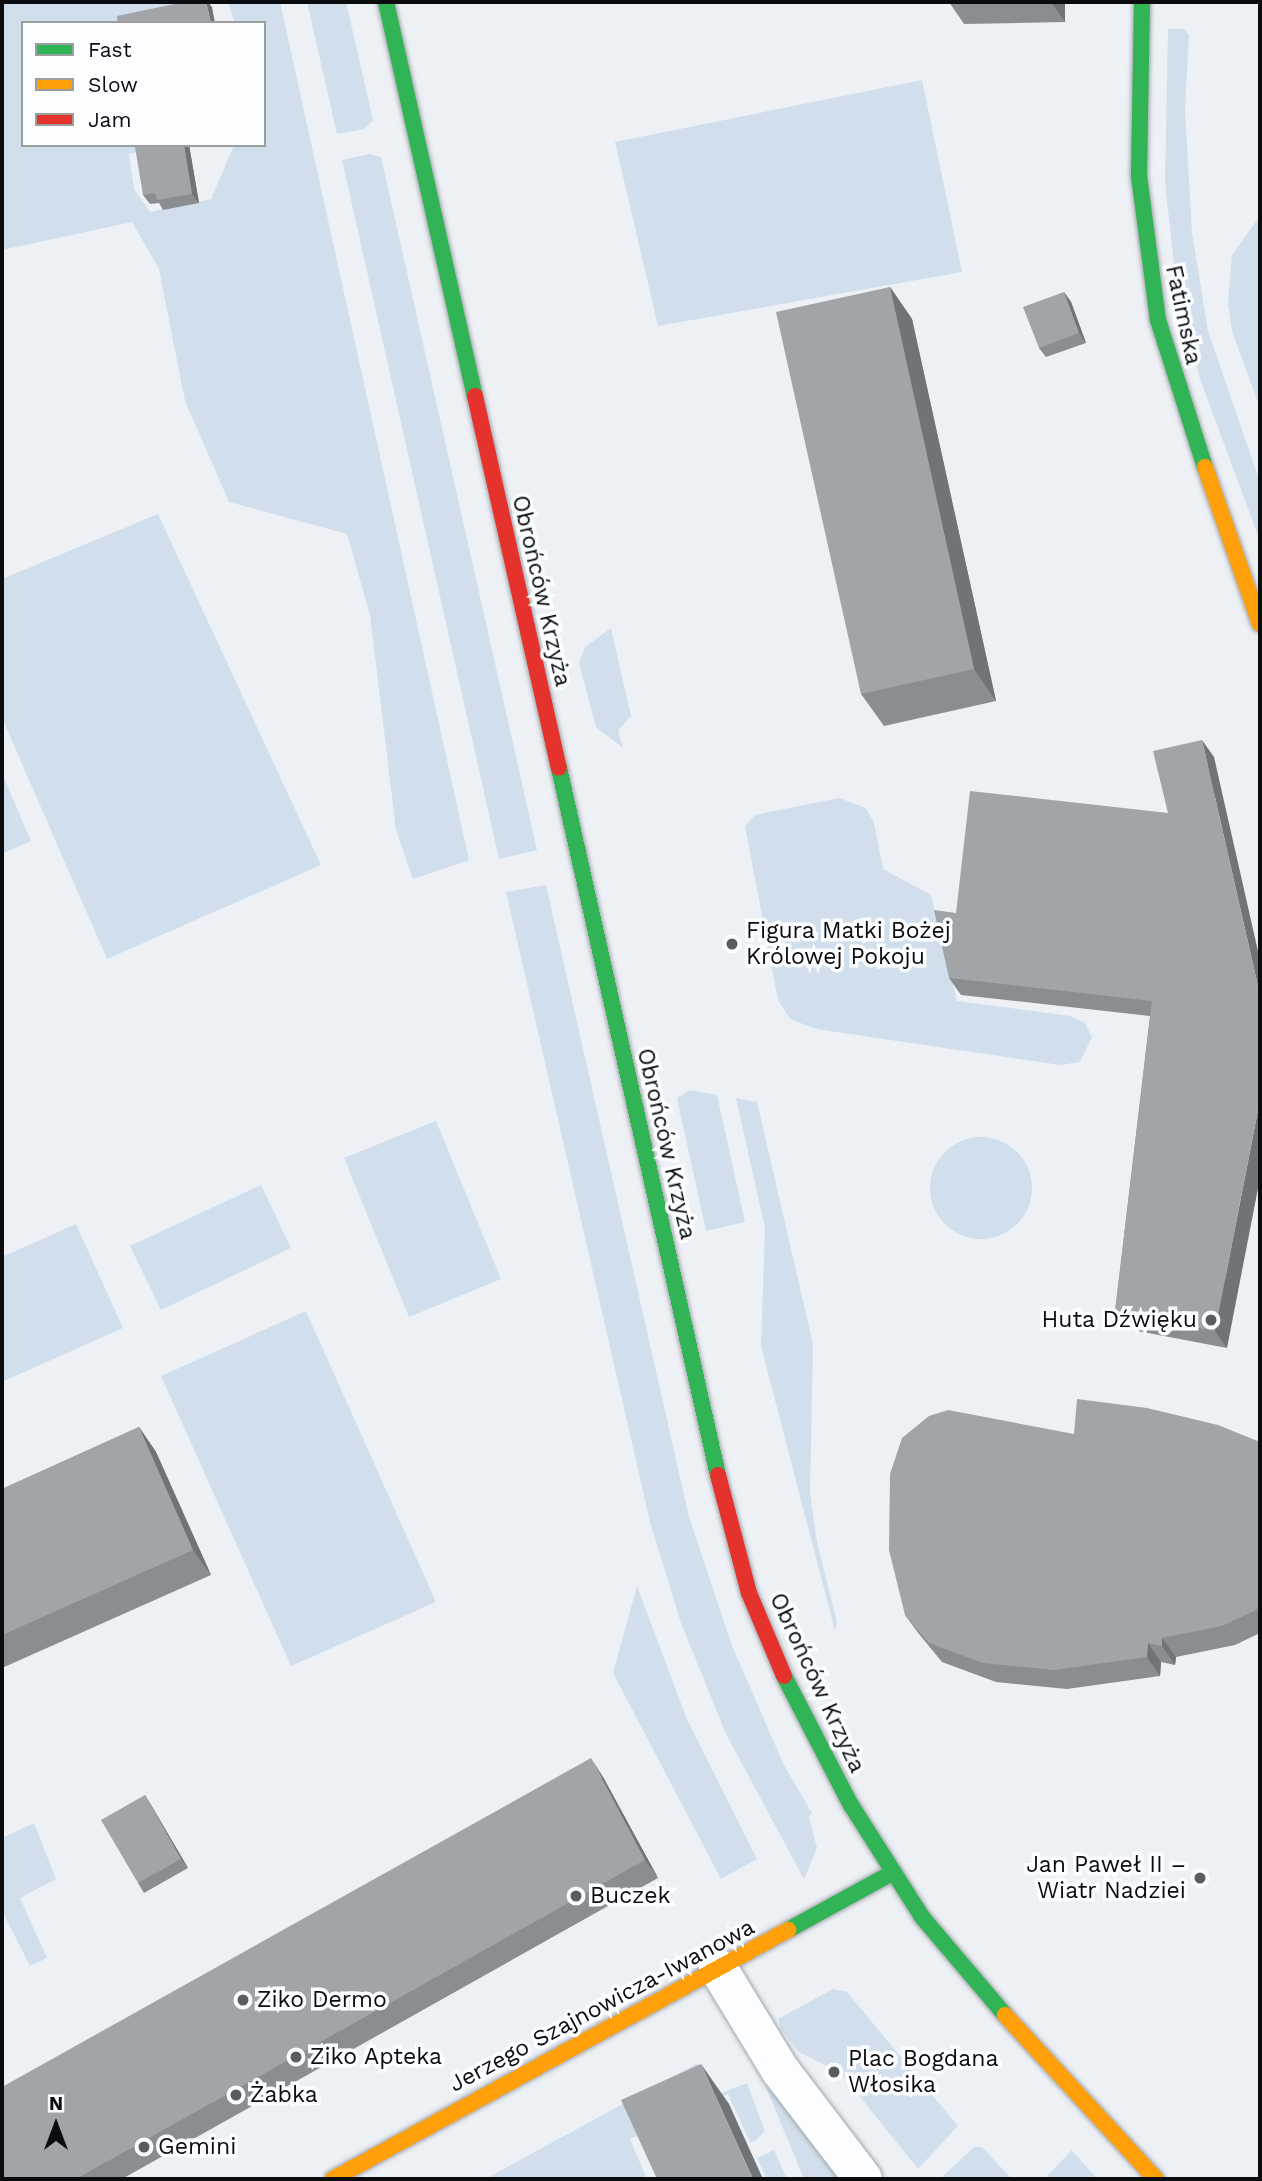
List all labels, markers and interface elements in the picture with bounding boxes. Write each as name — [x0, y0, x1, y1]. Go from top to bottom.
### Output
legend — [21, 21, 266, 147]
text: Fast — [88, 37, 132, 62]
text: Slow — [88, 72, 138, 97]
text: Jam — [88, 107, 131, 132]
street label: Fatimska — [1159, 263, 1207, 367]
street label: Obrońców Krzyża — [506, 492, 576, 690]
place label: Figura Matki Bożej Królowej Pokoju — [746, 917, 951, 971]
marker: Figura Matki Bożej Królowej Pokoju — [724, 936, 740, 952]
street label: Obrońców Krzyża — [631, 1045, 701, 1243]
place label: Huta Dźwięku — [1041, 1306, 1197, 1334]
marker: Huta Dźwięku — [1203, 1312, 1219, 1328]
street label: Obrońców Krzyża — [763, 1588, 871, 1778]
place label: Jan Paweł II – Wiatr Nadziei — [1026, 1851, 1186, 1905]
marker: Jan Paweł II – Wiatr Nadziei — [1192, 1870, 1208, 1886]
place label: Buczek — [590, 1882, 670, 1910]
marker: Buczek — [568, 1888, 584, 1904]
street label: Jerzego Szajnowicza-Iwanowa — [445, 1914, 759, 2098]
place label: Ziko Dermo — [257, 1986, 387, 2014]
marker: Ziko Dermo — [235, 1992, 251, 2008]
place label: Ziko Apteka — [310, 2043, 443, 2071]
place label: Plac Bogdana Włosika — [848, 2045, 999, 2099]
marker: Ziko Apteka — [288, 2049, 304, 2065]
marker: Plac Bogdana Włosika — [826, 2064, 842, 2080]
place label: Żabka — [250, 2081, 318, 2109]
marker: Żabka — [228, 2087, 244, 2103]
north arrow — [21, 2090, 91, 2160]
text: N — [49, 2092, 63, 2115]
place label: Gemini — [158, 2133, 236, 2161]
marker: Gemini — [136, 2139, 152, 2155]

